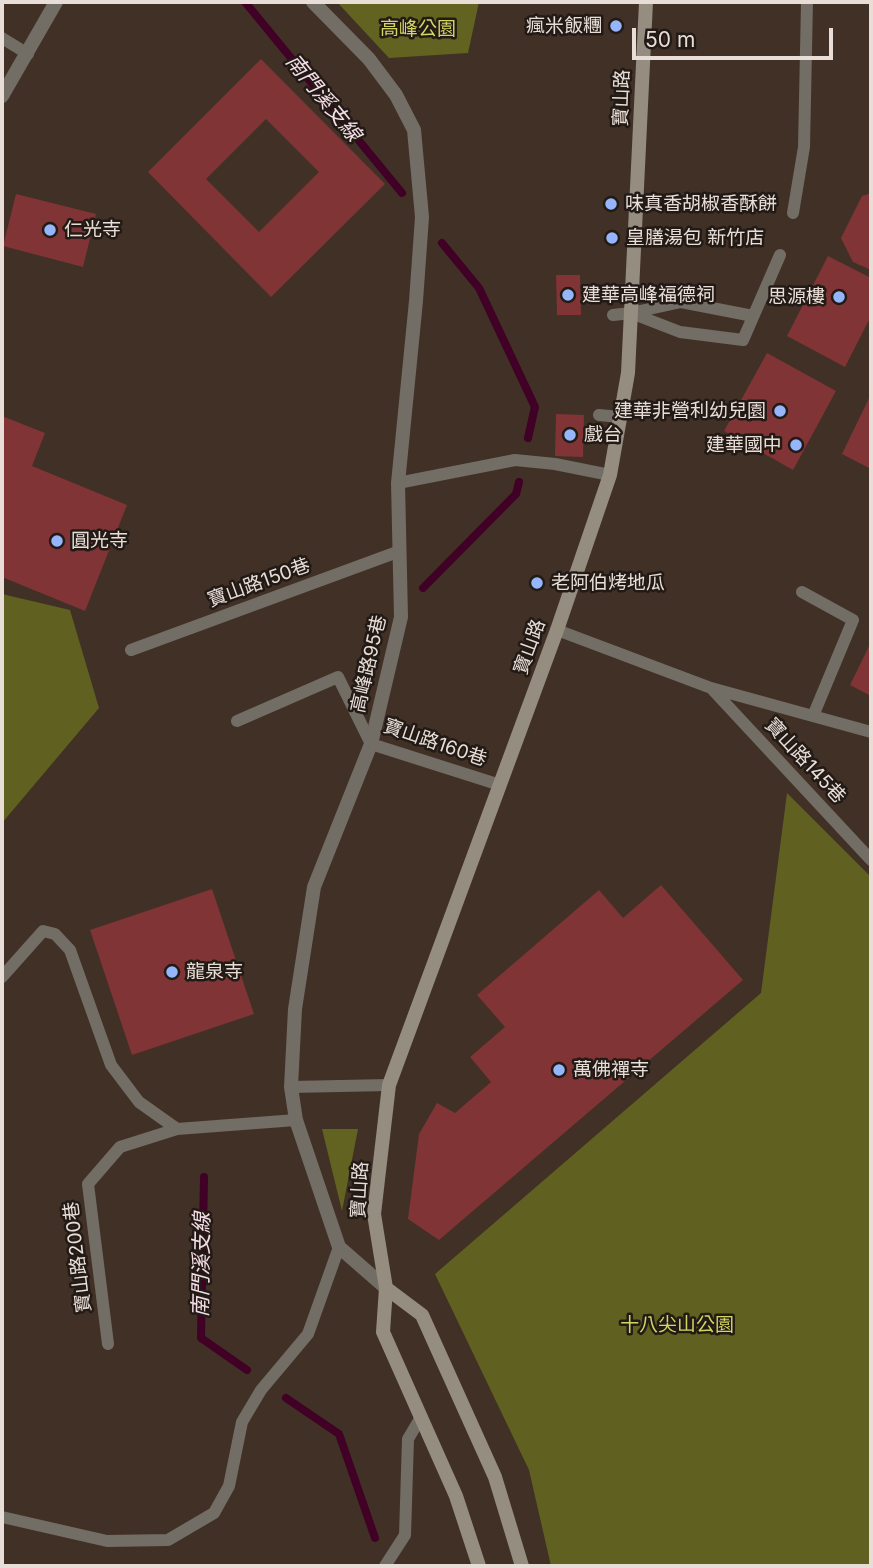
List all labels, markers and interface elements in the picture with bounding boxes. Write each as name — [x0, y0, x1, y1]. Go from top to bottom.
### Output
scale bar — [635, 14, 836, 58]
place label: 瘋米飯糰 — [526, 15, 602, 37]
park label: 高峰公園 — [380, 18, 456, 40]
marker: 瘋米飯糰 — [608, 18, 624, 34]
text: 50 m — [645, 27, 695, 52]
water label: 南門溪支線 — [280, 49, 366, 147]
street label: 寶山路 — [610, 69, 634, 127]
place label: 味真香胡椒香酥餅 — [625, 193, 777, 215]
marker: 味真香胡椒香酥餅 — [603, 196, 619, 212]
place label: 仁光寺 — [64, 219, 121, 241]
marker: 仁光寺 — [42, 222, 58, 238]
place label: 皇膳湯包 新竹店 — [626, 227, 764, 249]
marker: 皇膳湯包 新竹店 — [604, 230, 620, 246]
place label: 建華高峰福德祠 — [582, 284, 715, 306]
place label: 思源樓 — [768, 286, 825, 308]
marker: 建華高峰福德祠 — [560, 287, 576, 303]
marker: 思源樓 — [831, 289, 847, 305]
place label: 建華非營利幼兒園 — [614, 400, 766, 422]
marker: 建華非營利幼兒園 — [772, 403, 788, 419]
place label: 戲台 — [584, 424, 622, 446]
marker: 戲台 — [562, 427, 578, 443]
place label: 建華國中 — [706, 434, 782, 456]
marker: 建華國中 — [788, 437, 804, 453]
place label: 圓光寺 — [71, 530, 128, 552]
marker: 圓光寺 — [49, 533, 65, 549]
street label: 寶山路150巷 — [205, 554, 313, 612]
place label: 老阿伯烤地瓜 — [551, 572, 665, 594]
marker: 老阿伯烤地瓜 — [529, 575, 545, 591]
street label: 高峰路95巷 — [347, 613, 391, 715]
street label: 寶山路 — [510, 616, 550, 678]
street label: 寶山路145巷 — [760, 714, 850, 808]
street label: 寶山路160巷 — [380, 715, 490, 771]
place label: 龍泉寺 — [186, 961, 243, 983]
marker: 龍泉寺 — [164, 964, 180, 980]
place label: 萬佛禪寺 — [573, 1059, 649, 1081]
marker: 萬佛禪寺 — [551, 1062, 567, 1078]
street label: 寶山路 — [347, 1161, 373, 1219]
street label: 寶山路200巷 — [60, 1200, 96, 1314]
water label: 南門溪支線 — [188, 1212, 216, 1318]
park label: 十八尖山公園 — [620, 1314, 734, 1336]

